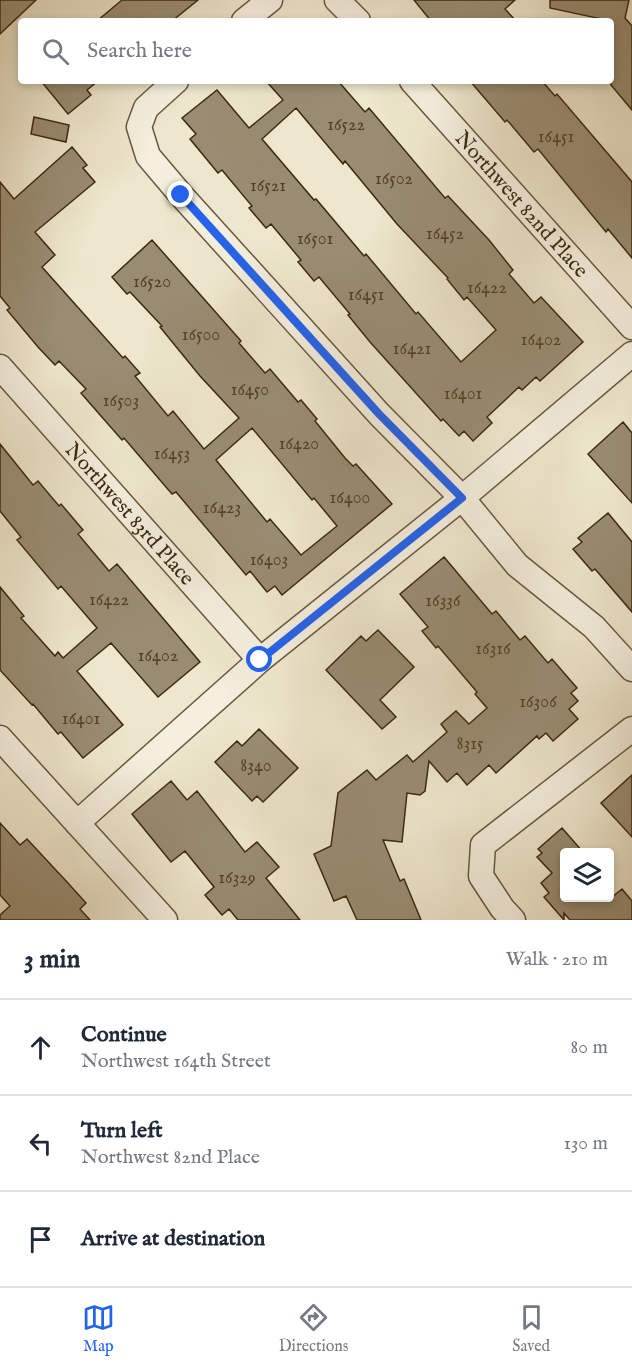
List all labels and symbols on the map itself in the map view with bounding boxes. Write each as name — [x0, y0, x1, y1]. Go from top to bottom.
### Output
house number: 16522 — [327, 114, 365, 137]
street label: Northwest 82nd Place — [448, 126, 594, 284]
house number: 16451 — [538, 126, 574, 149]
house number: 16502 — [375, 168, 413, 191]
house number: 16521 — [250, 175, 286, 198]
route end — [167, 181, 193, 207]
house number: 16452 — [426, 223, 464, 246]
house number: 16501 — [297, 228, 333, 251]
house number: 16520 — [133, 271, 171, 294]
house number: 16422 — [467, 277, 507, 300]
house number: 16451 — [348, 284, 384, 307]
house number: 16500 — [182, 324, 220, 347]
house number: 16402 — [521, 329, 561, 352]
house number: 16421 — [393, 338, 431, 361]
house number: 16450 — [231, 379, 269, 402]
house number: 16401 — [444, 383, 482, 406]
house number: 16503 — [103, 390, 139, 413]
house number: 16420 — [279, 433, 319, 456]
street label: Northwest 83rd Place — [58, 437, 200, 592]
house number: 16453 — [154, 443, 190, 466]
house number: 16400 — [330, 487, 370, 510]
house number: 16423 — [203, 497, 241, 520]
house number: 16403 — [250, 549, 288, 572]
house number: 16422 — [89, 589, 129, 612]
house number: 16336 — [425, 590, 461, 613]
house number: 16316 — [475, 638, 511, 661]
house number: 16402 — [138, 645, 178, 668]
route start — [246, 646, 272, 672]
house number: 16306 — [519, 691, 557, 714]
house number: 16401 — [62, 708, 100, 731]
house number: 8315 — [456, 733, 484, 756]
house number: 8340 — [240, 755, 272, 778]
house number: 16329 — [218, 867, 256, 890]

